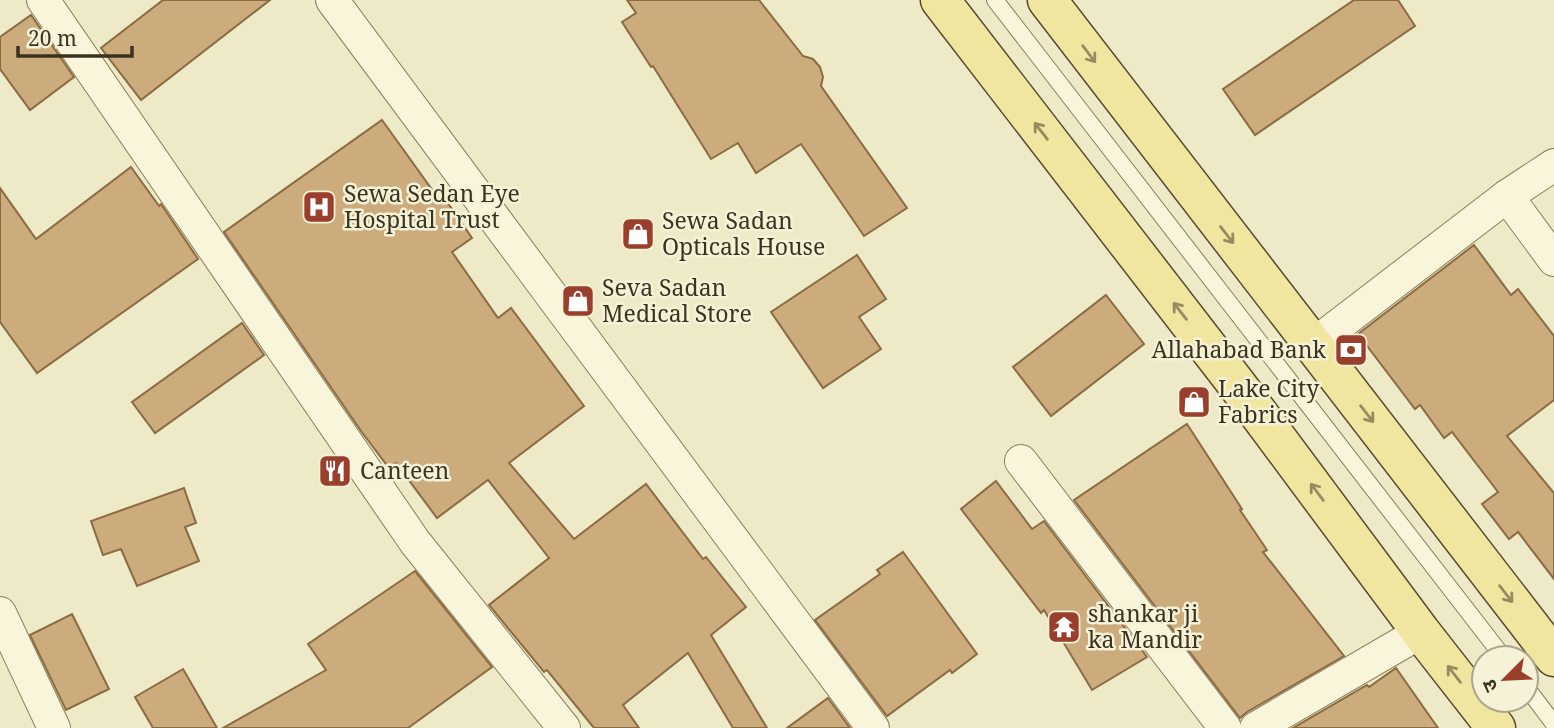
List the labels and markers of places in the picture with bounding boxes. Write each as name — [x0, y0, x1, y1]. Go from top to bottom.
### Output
place label: Sewa Sedan Eye Hospital Trust — [344, 177, 520, 235]
hospital icon: Sewa Sedan Eye Hospital Trust — [300, 188, 338, 226]
place label: Sewa Sadan Opticals House — [662, 204, 825, 262]
shop icon: Sewa Sadan Opticals House — [619, 215, 657, 253]
place label: Seva Sadan Medical Store — [602, 271, 752, 329]
shop icon: Seva Sadan Medical Store — [559, 282, 597, 320]
bank icon: Allahabad Bank — [1332, 331, 1370, 369]
place label: Allahabad Bank — [1152, 333, 1327, 365]
place label: Lake City Fabrics — [1218, 372, 1319, 430]
shop icon: Lake City Fabrics — [1175, 383, 1213, 421]
restaurant icon: Canteen — [316, 452, 354, 490]
place label: Canteen — [360, 454, 450, 486]
place label: shankar ji ka Mandir — [1088, 597, 1202, 655]
temple icon: shankar ji ka Mandir — [1045, 608, 1083, 646]

